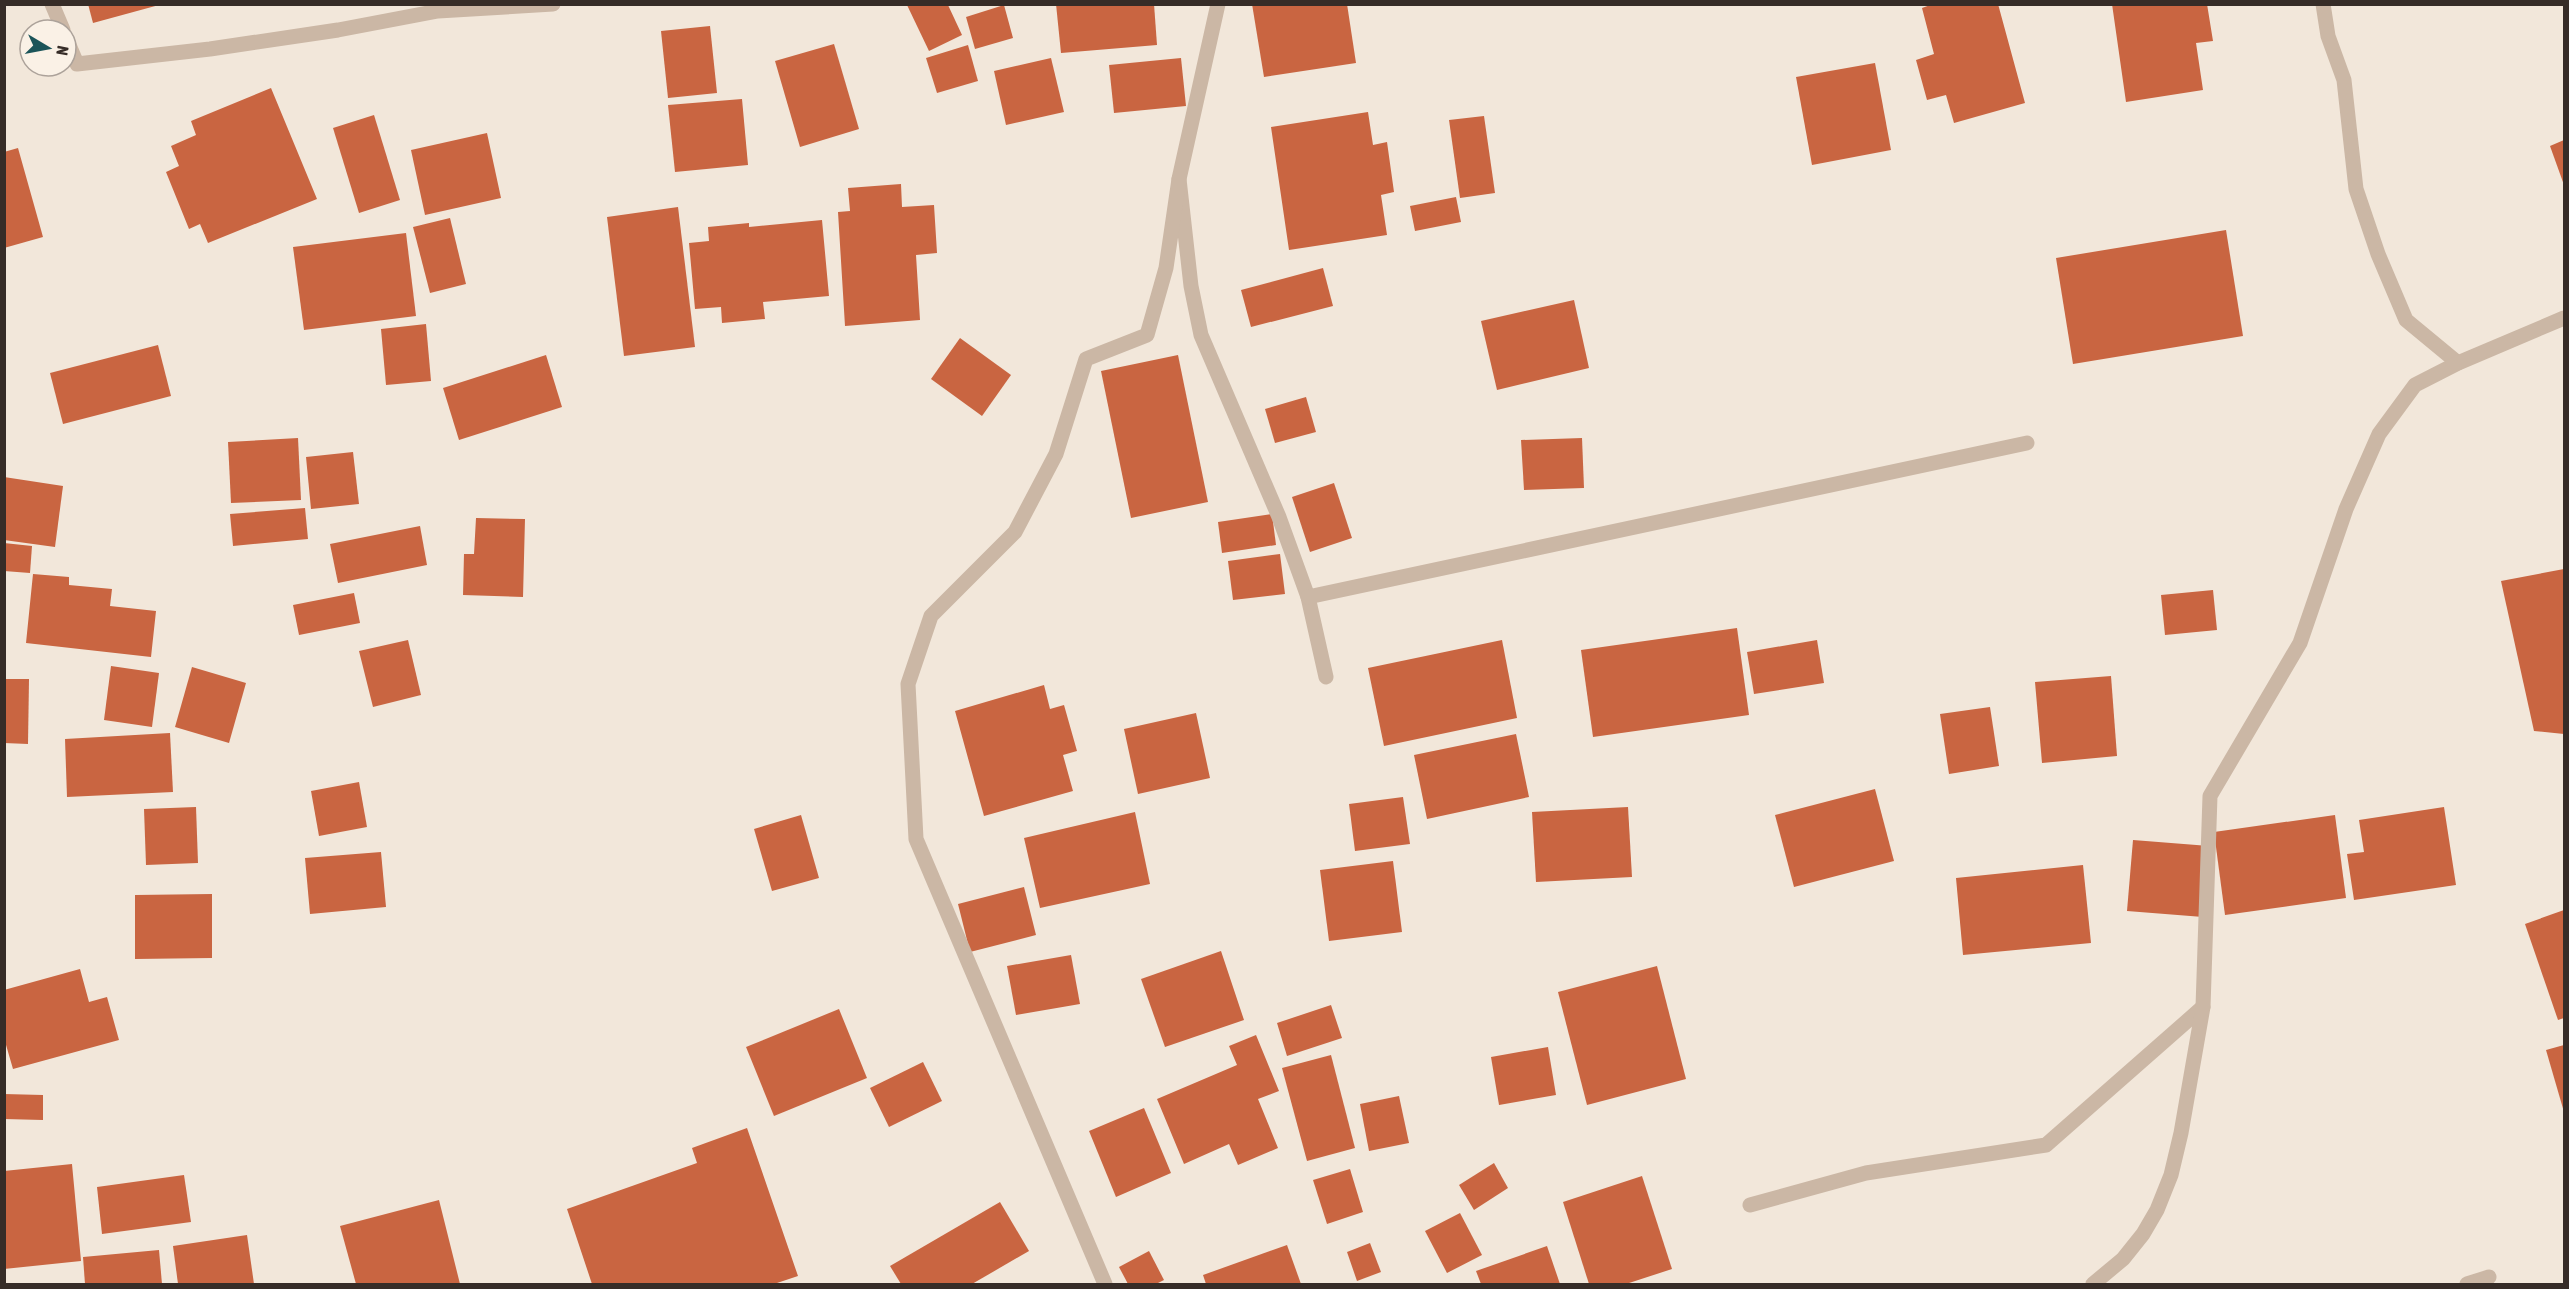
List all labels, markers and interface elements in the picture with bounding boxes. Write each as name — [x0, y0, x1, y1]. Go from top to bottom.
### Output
north arrow — [18, 18, 78, 78]
text: N — [53, 44, 72, 57]

